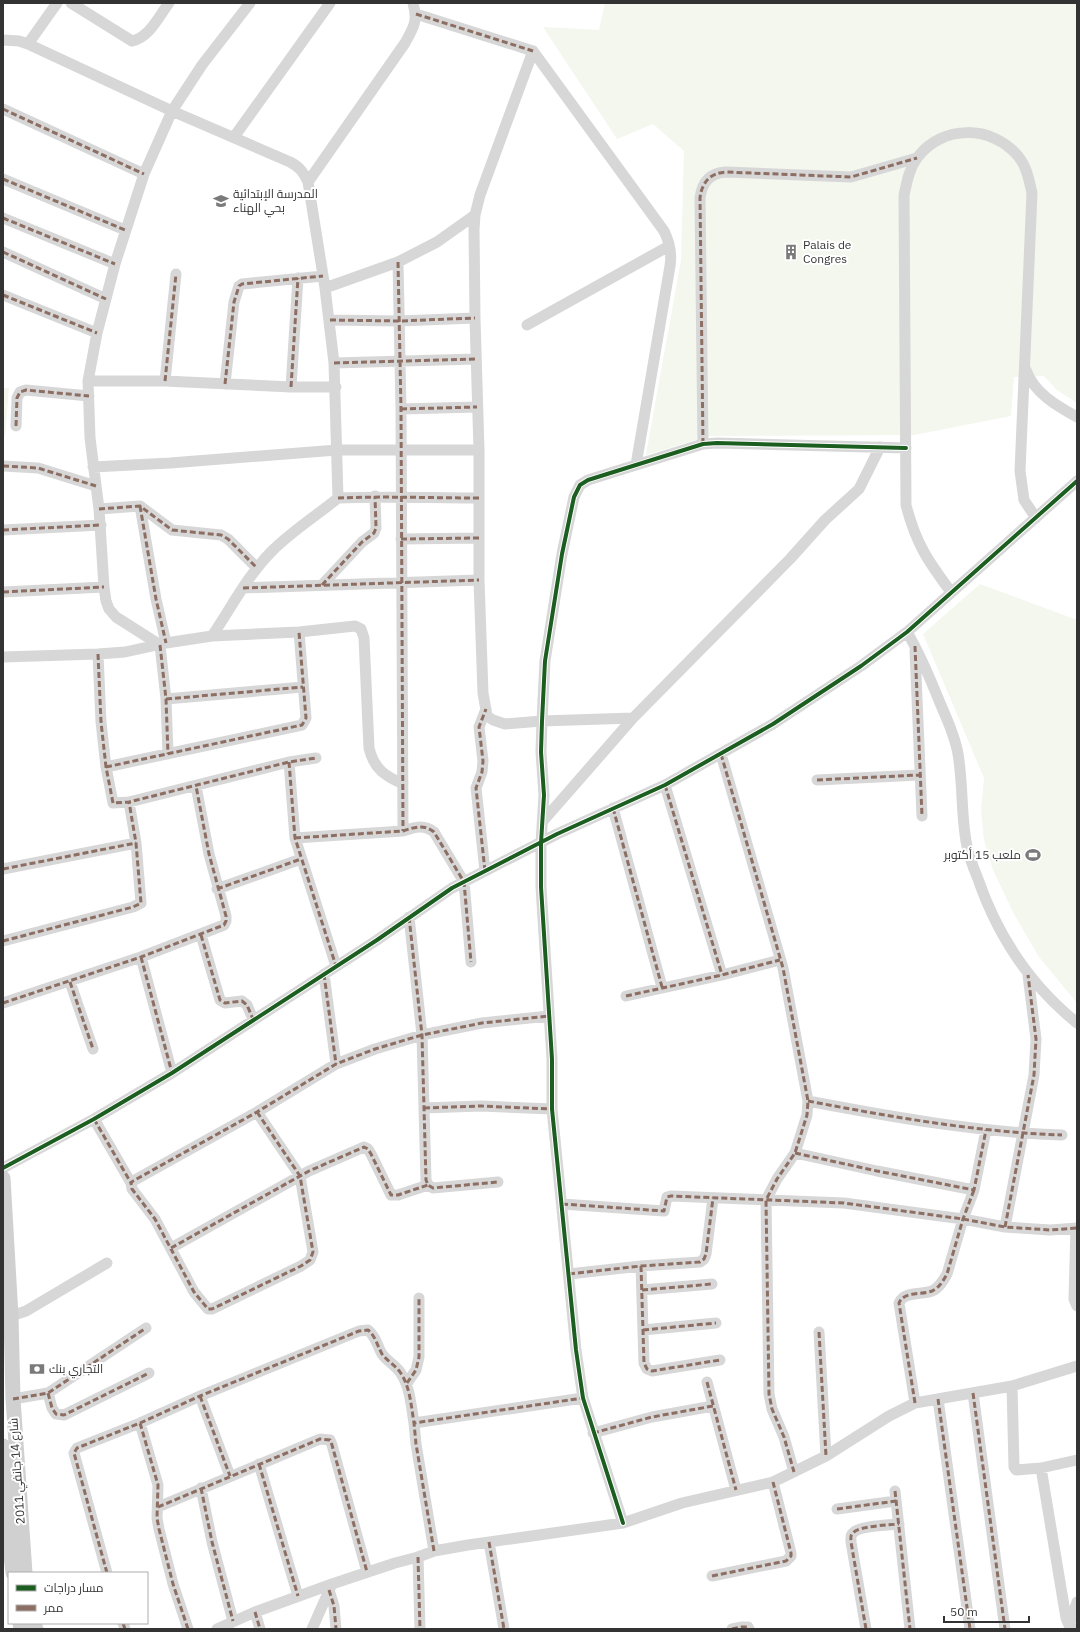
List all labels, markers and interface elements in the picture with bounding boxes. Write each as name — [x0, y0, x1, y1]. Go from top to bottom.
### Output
place label: المدرسة الإبتدائية بحي الهناء — [233, 186, 318, 218]
school or university icon: المدرسة الإبتدائية بحي الهناء — [212, 192, 230, 210]
place label: Palais de Congres — [803, 237, 852, 266]
building icon: Palais de Congres — [782, 243, 800, 261]
sports icon: ملعب 15 أكتوبر — [1024, 846, 1042, 864]
place label: ملعب 15 أكتوبر — [943, 847, 1021, 862]
bank icon: التجاري بنك — [28, 1360, 46, 1378]
place label: التجاري بنك — [49, 1361, 103, 1379]
street label: شارع 14 جانفي 2011 — [5, 1417, 31, 1525]
legend — [8, 1572, 148, 1624]
text: مسار دراجات — [44, 1580, 103, 1595]
scale bar — [944, 1598, 1029, 1624]
text: ممر — [43, 1600, 63, 1615]
text: 50 m — [950, 1604, 978, 1619]

